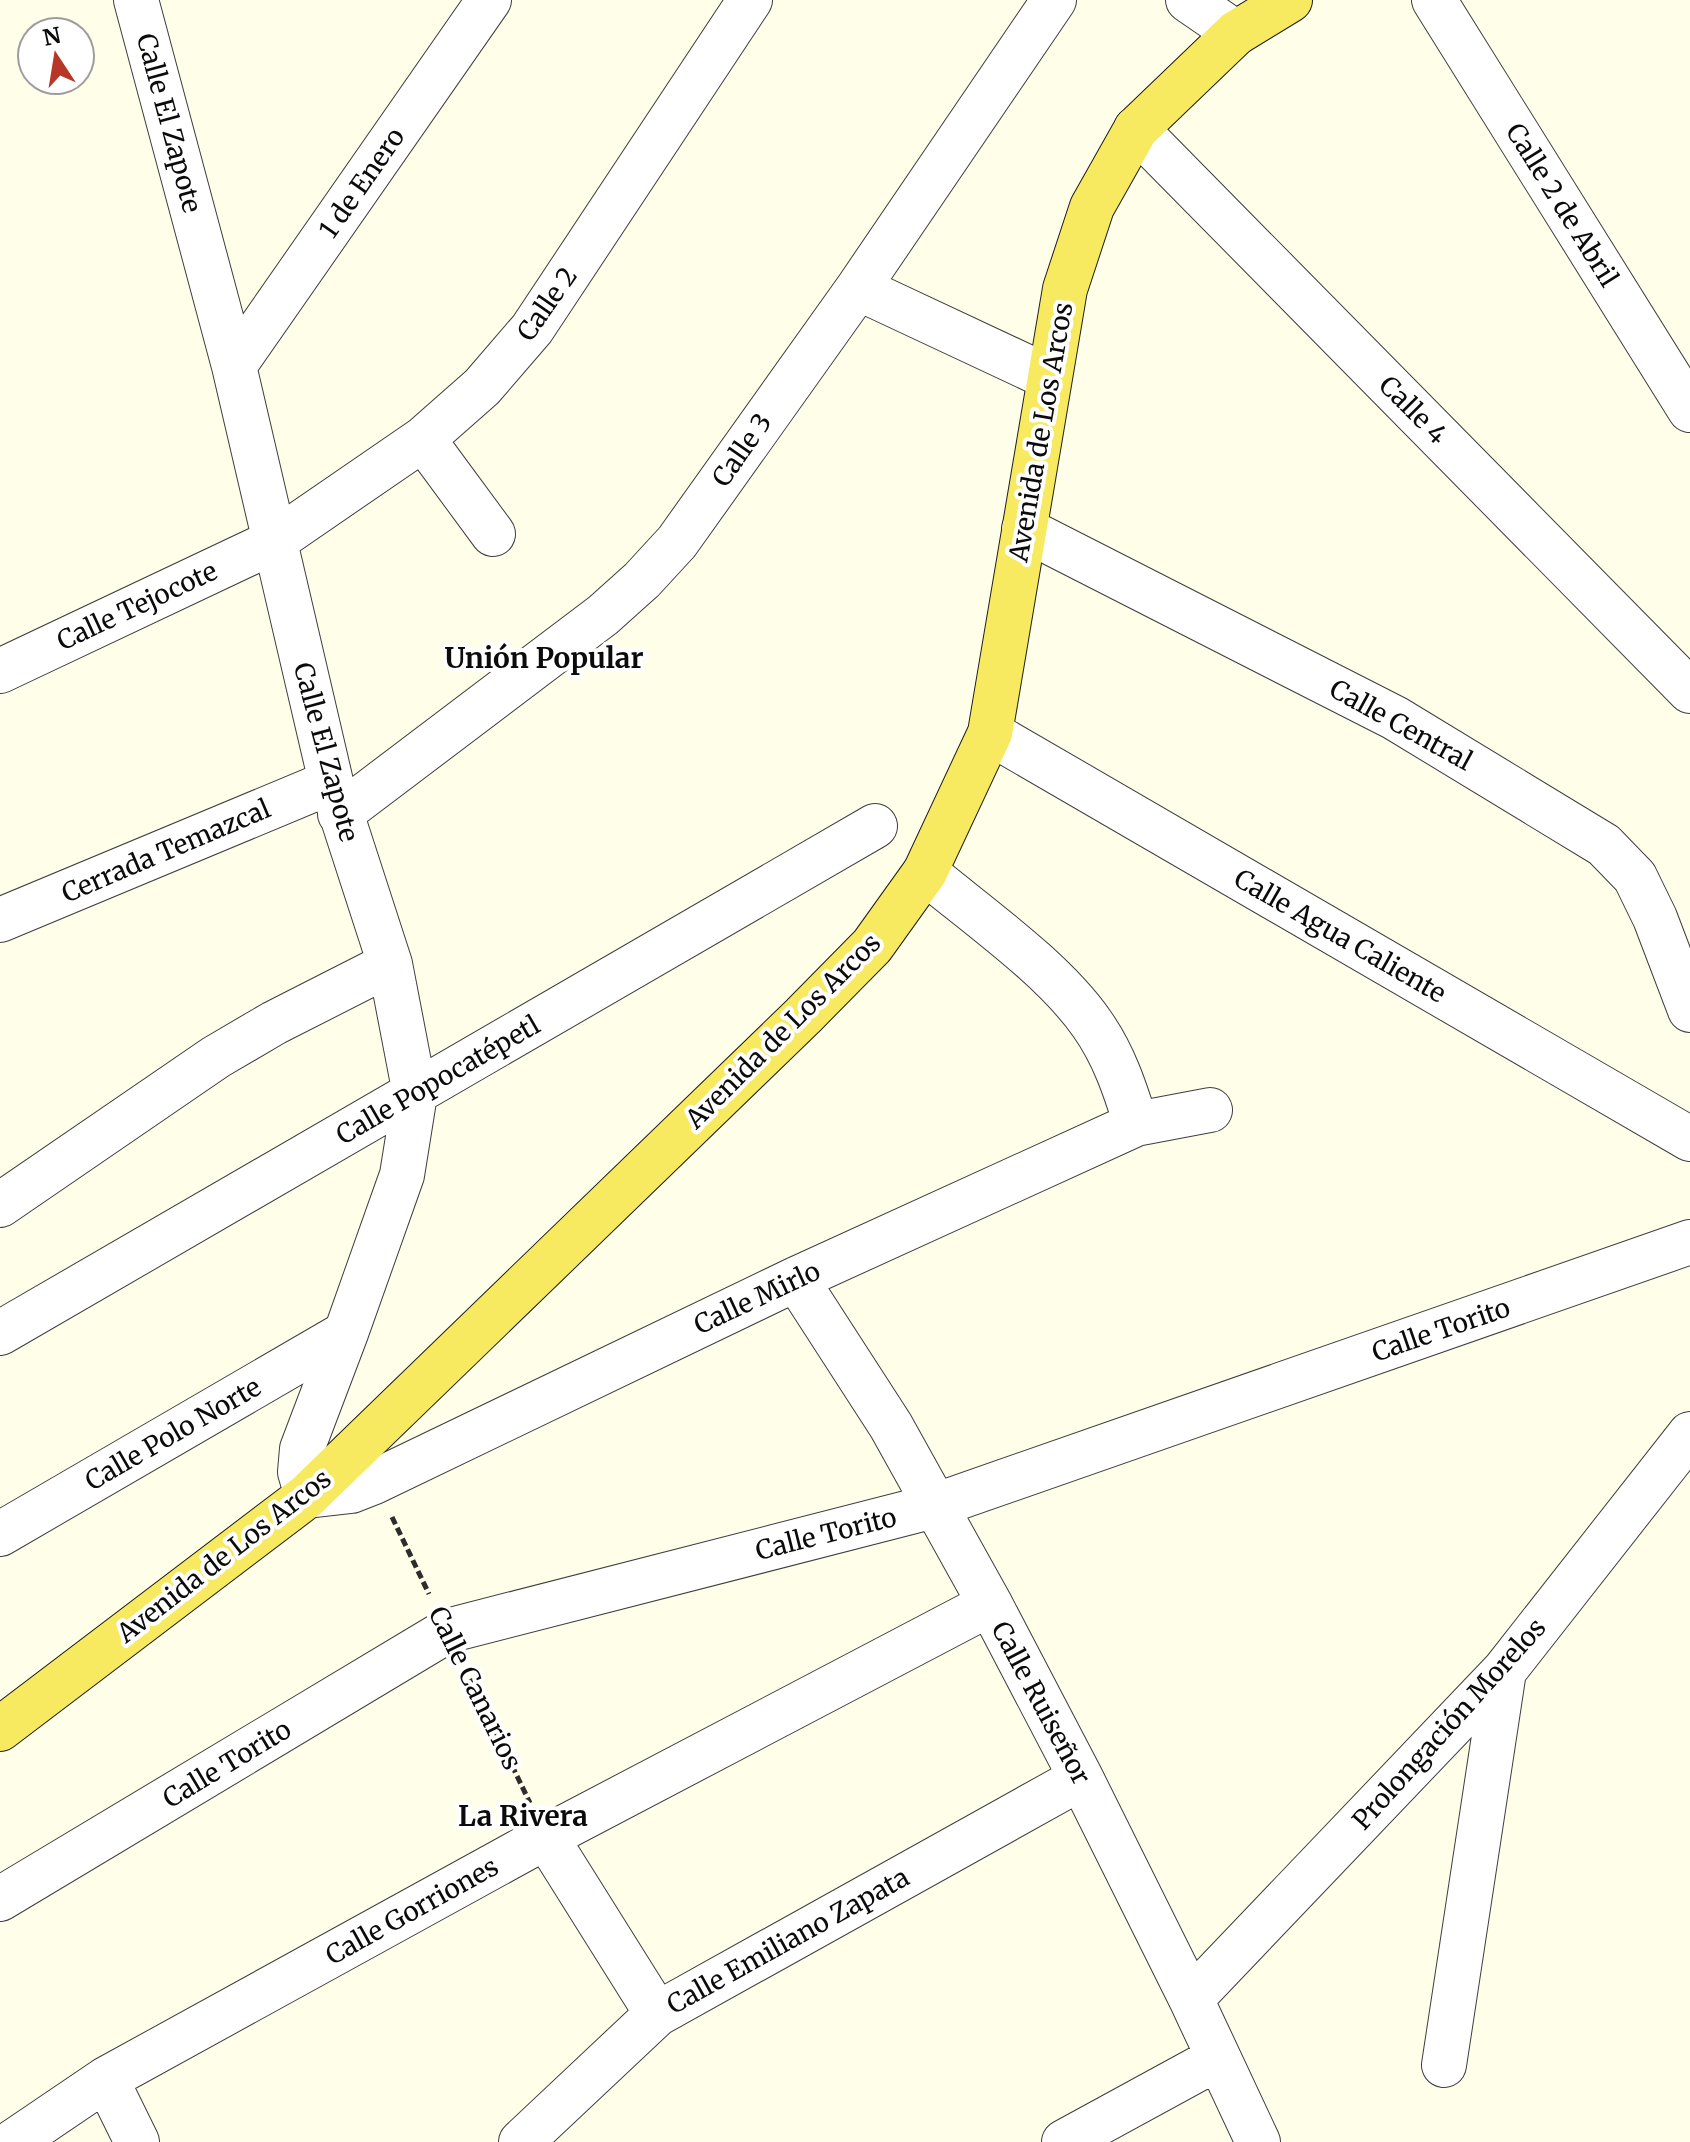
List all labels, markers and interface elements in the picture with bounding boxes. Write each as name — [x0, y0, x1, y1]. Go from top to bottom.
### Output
north arrow — [16, 16, 96, 96]
text: N — [40, 21, 64, 52]
street label: Calle El Zapote — [130, 30, 209, 216]
street label: Calle 2 de Abril — [1499, 117, 1626, 292]
street label: 1 de Enero — [312, 121, 412, 244]
street label: Calle 2 — [509, 260, 584, 347]
street label: Avenida de Los Arcos — [1001, 300, 1080, 565]
street label: Calle 4 — [1372, 369, 1454, 451]
street label: Calle 3 — [705, 407, 779, 493]
street label: Calle Tejocote — [51, 554, 222, 657]
district label: Unión Popular — [444, 640, 644, 676]
street label: Calle El Zapote — [287, 659, 366, 845]
street label: Calle Central — [1324, 672, 1478, 777]
street label: Cerrada Temazcal — [57, 792, 275, 909]
street label: Calle Agua Caliente — [1229, 862, 1452, 1010]
street label: Avenida de Los Arcos — [677, 926, 887, 1136]
street label: Calle Popocatépetl — [330, 1008, 545, 1151]
street label: Calle Mirlo — [688, 1254, 825, 1341]
street label: Calle Torito — [1367, 1290, 1514, 1369]
street label: Calle Polo Norte — [79, 1370, 267, 1497]
street label: Avenida de Los Arcos — [109, 1462, 337, 1650]
street label: Calle Torito — [752, 1500, 900, 1567]
street label: Calle Canarios — [422, 1601, 529, 1775]
street label: Prolongación Morelos — [1345, 1611, 1552, 1836]
street label: Calle Ruiseñor — [985, 1616, 1098, 1790]
street label: Calle Torito — [157, 1712, 297, 1815]
district label: La Rivera — [458, 1798, 588, 1834]
street label: Calle Gorriones — [320, 1849, 504, 1972]
street label: Calle Emiliano Zapata — [661, 1860, 915, 2021]

